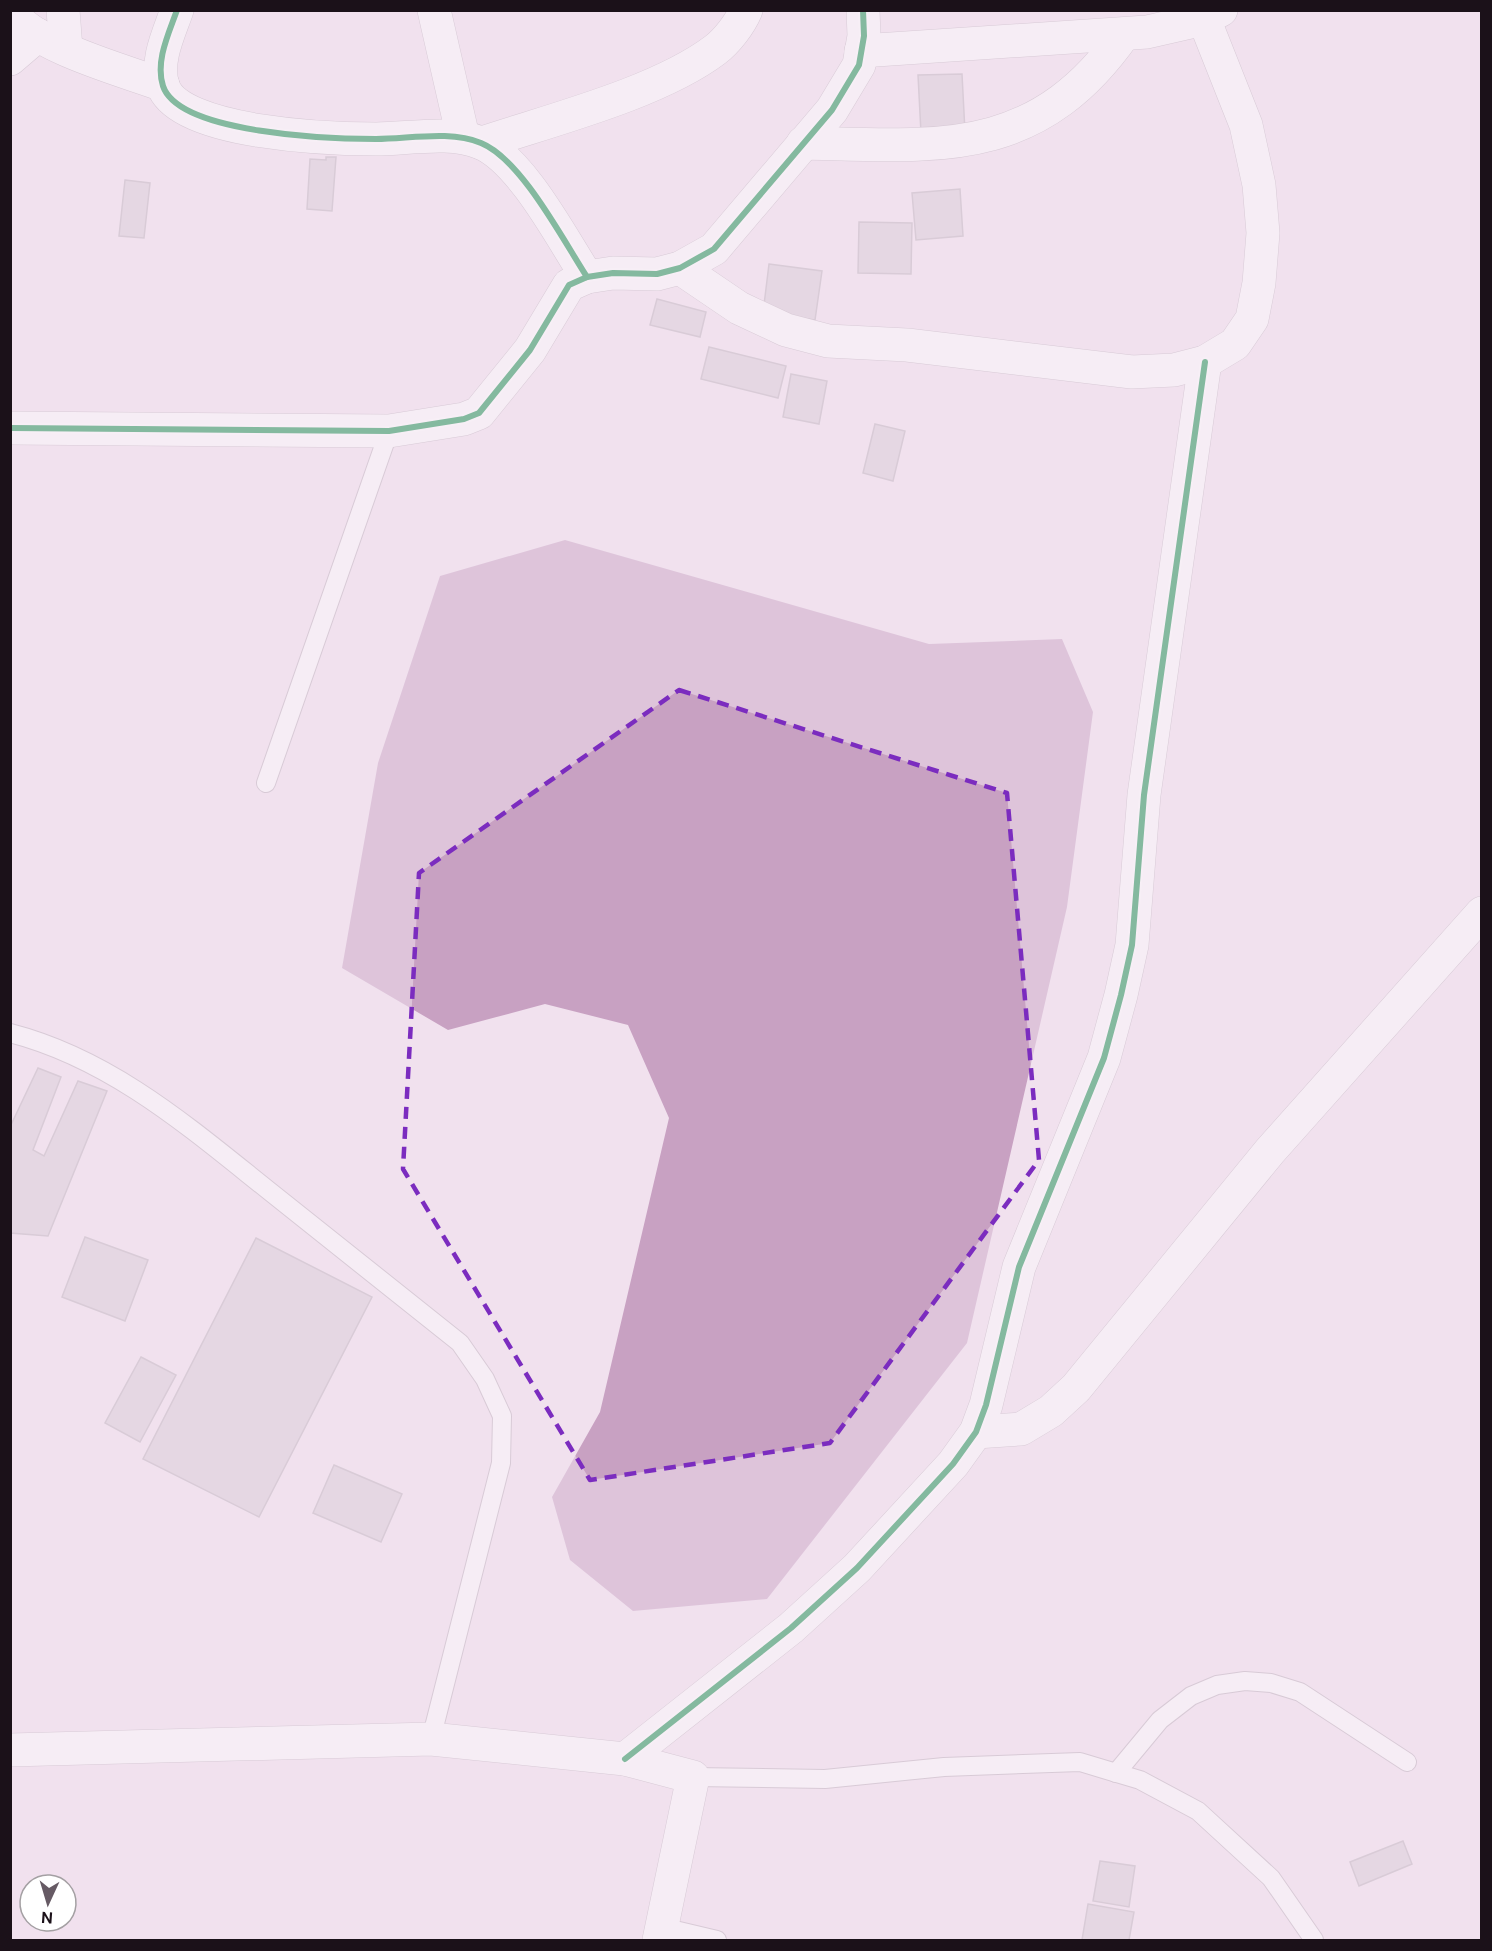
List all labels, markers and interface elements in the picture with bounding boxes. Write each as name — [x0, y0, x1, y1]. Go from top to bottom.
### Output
north arrow — [18, 1873, 78, 1933]
text: N — [40, 1907, 54, 1928]

